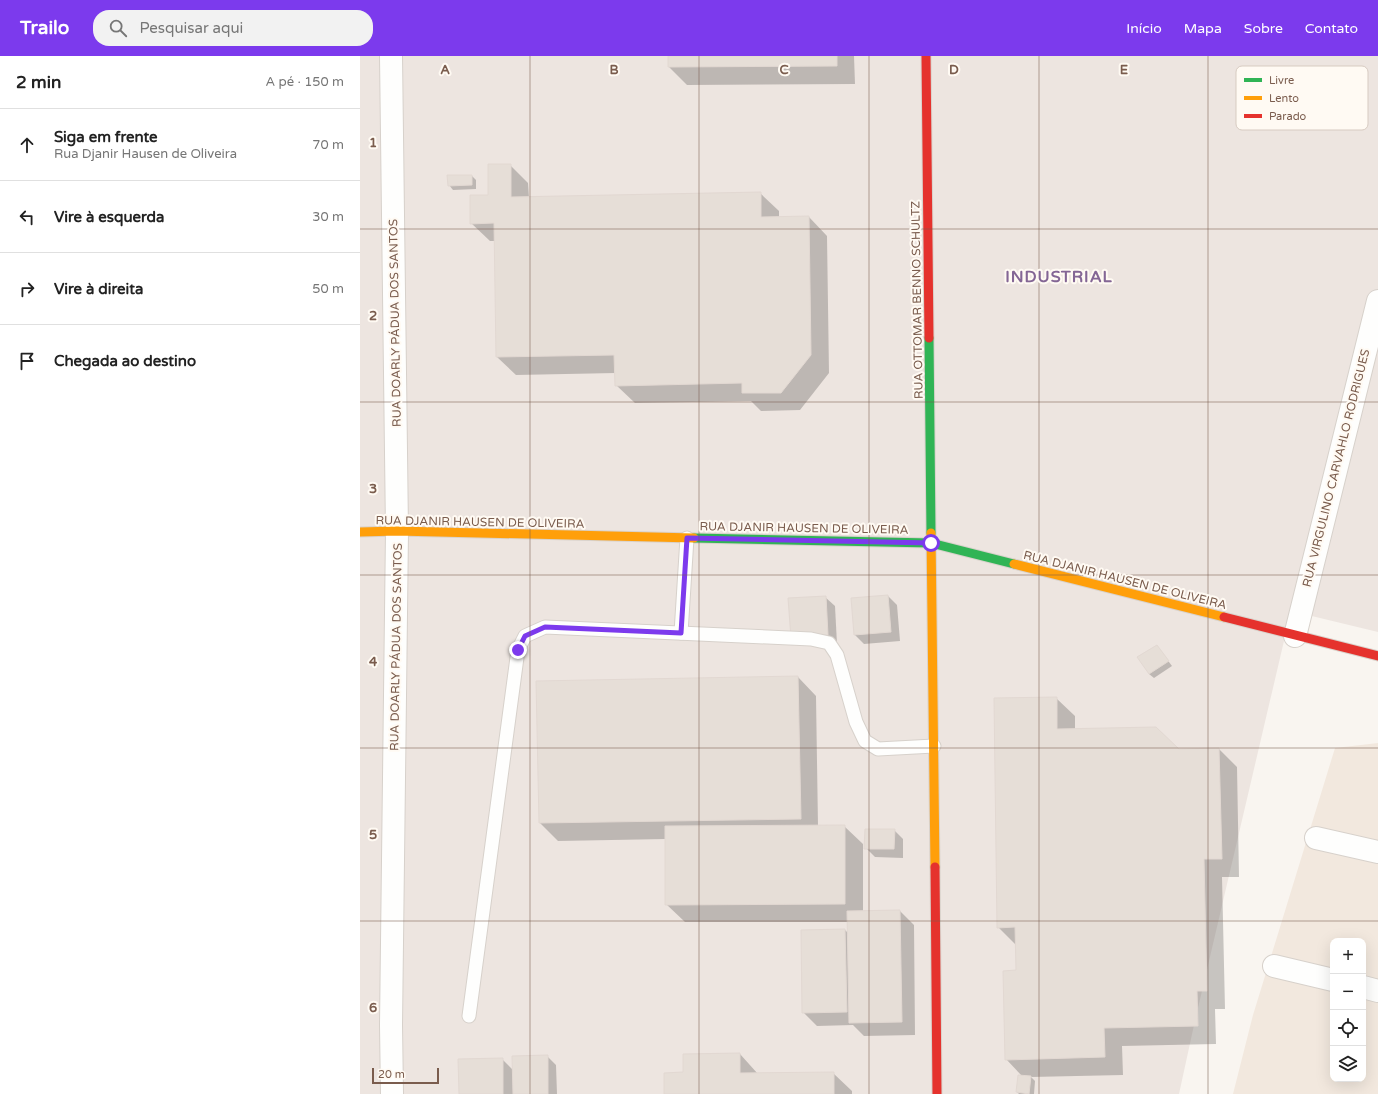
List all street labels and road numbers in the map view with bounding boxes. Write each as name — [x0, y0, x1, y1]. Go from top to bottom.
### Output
street label: RUA OTTOMAR BENNO SCHULTZ — [908, 200, 926, 399]
street label: RUA DOARLY PÁDUA DOS SANTOS — [386, 219, 404, 427]
street label: RUA VIRGULINO CARVAHLO RODRIGUES — [1300, 348, 1372, 588]
street label: RUA DJANIR HAUSEN DE OLIVEIRA — [375, 513, 585, 531]
street label: RUA DJANIR HAUSEN DE OLIVEIRA — [699, 519, 909, 537]
street label: RUA DOARLY PÁDUA DOS SANTOS — [387, 543, 405, 751]
street label: RUA DJANIR HAUSEN DE OLIVEIRA — [1022, 548, 1228, 612]

